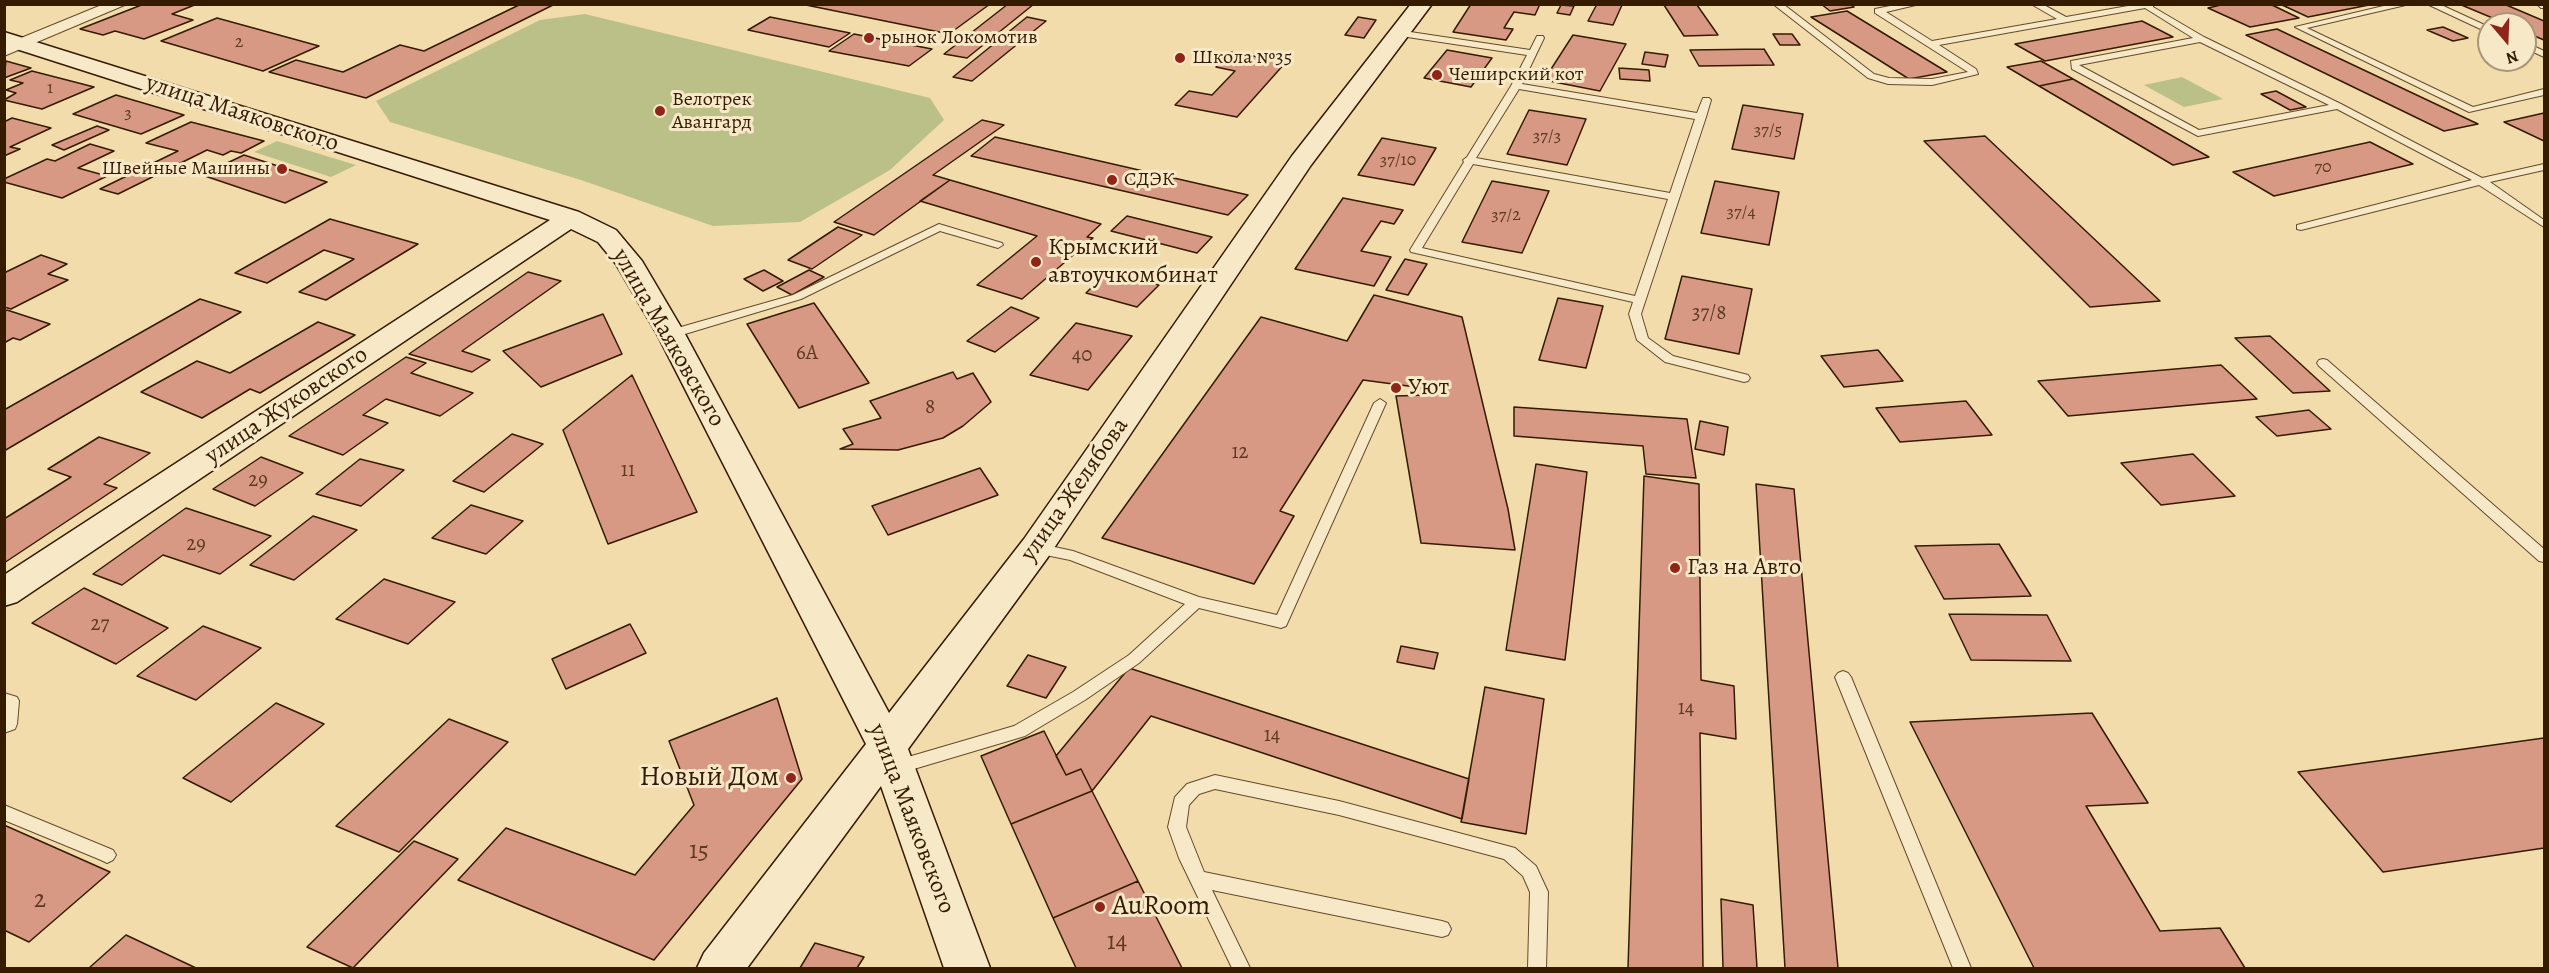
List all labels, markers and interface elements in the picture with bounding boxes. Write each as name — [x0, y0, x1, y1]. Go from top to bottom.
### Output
north arrow — [2477, 12, 2537, 72]
place label: рынок Локомотив — [881, 26, 1037, 50]
marker: рынок Локомотив — [862, 31, 876, 45]
house number: 2 — [235, 32, 243, 54]
text: N — [2503, 45, 2521, 69]
place label: Школа №35 — [1192, 46, 1292, 70]
marker: Школа №35 — [1173, 51, 1187, 65]
place label: Чеширский кот — [1449, 63, 1584, 87]
marker: Чеширский кот — [1430, 68, 1444, 82]
street label: улица Маяковского — [142, 69, 342, 159]
house number: 1 — [47, 78, 53, 100]
place label: Велотрек Авангард — [672, 88, 752, 135]
house number: 3 — [124, 103, 132, 125]
marker: Велотрек Авангард — [653, 104, 667, 118]
house number: 37/5 — [1754, 120, 1782, 142]
house number: 37/3 — [1533, 126, 1561, 148]
house number: 37/10 — [1380, 150, 1416, 172]
place label: Швейные Машины — [101, 157, 270, 181]
house number: 70 — [2314, 157, 2332, 179]
marker: Швейные Машины — [275, 162, 289, 176]
place label: СДЭК — [1124, 168, 1174, 192]
marker: СДЭК — [1105, 173, 1119, 187]
house number: 37/4 — [1726, 202, 1756, 224]
house number: 37/2 — [1491, 205, 1521, 227]
place label: Крымский автоучкомбинат — [1048, 234, 1218, 290]
street label: улица Маяковского — [605, 244, 731, 432]
marker: Крымский автоучкомбинат — [1029, 255, 1043, 269]
house number: 37/8 — [1692, 301, 1726, 327]
street label: улица Жуковского — [200, 341, 374, 471]
house number: 6А — [796, 341, 818, 367]
house number: 40 — [1072, 343, 1092, 369]
place label: Уют — [1408, 374, 1449, 402]
marker: Уют — [1389, 381, 1403, 395]
house number: 8 — [925, 395, 935, 421]
street label: улица Желябова — [1015, 413, 1135, 567]
house number: 12 — [1231, 440, 1249, 466]
house number: 11 — [621, 458, 635, 484]
house number: 29 — [248, 468, 268, 494]
house number: 29 — [186, 532, 206, 558]
place label: Газ на Авто — [1687, 554, 1801, 582]
marker: Газ на Авто — [1668, 561, 1682, 575]
house number: 27 — [91, 612, 109, 638]
house number: 14 — [1678, 696, 1694, 722]
street label: улица Маяковского — [862, 720, 960, 918]
house number: 14 — [1264, 723, 1280, 749]
place label: Новый Дом — [640, 761, 779, 795]
marker: Новый Дом — [784, 771, 798, 785]
house number: 15 — [689, 836, 709, 868]
house number: 2 — [34, 885, 46, 917]
place label: AuRoom — [1112, 890, 1210, 924]
marker: AuRoom — [1093, 900, 1107, 914]
house number: 14 — [1107, 927, 1127, 959]

